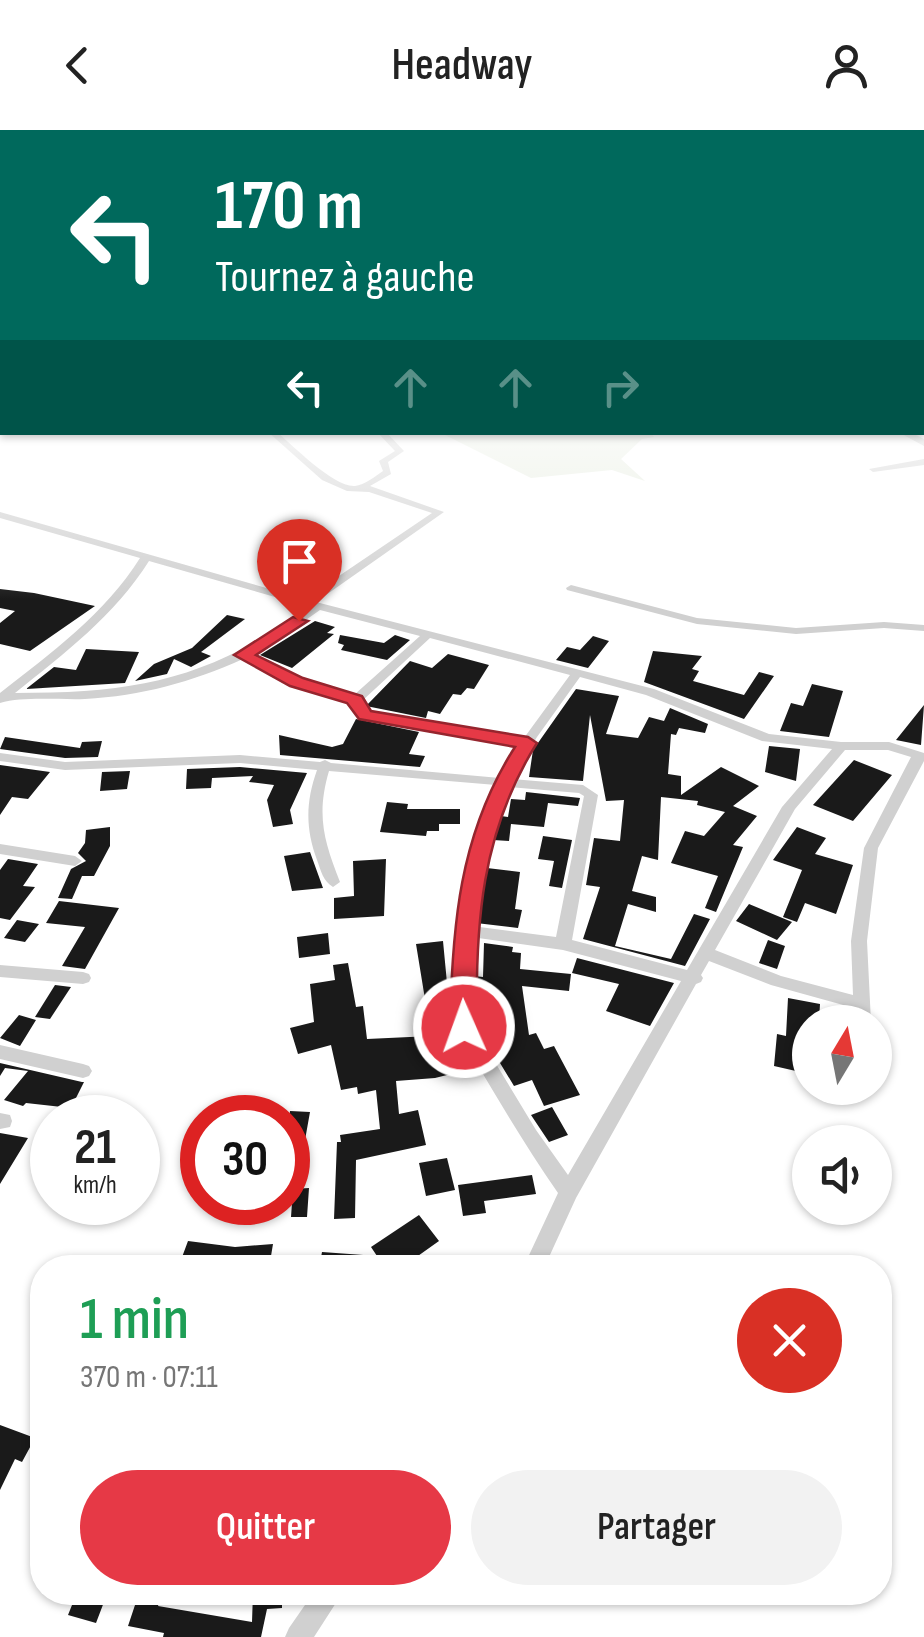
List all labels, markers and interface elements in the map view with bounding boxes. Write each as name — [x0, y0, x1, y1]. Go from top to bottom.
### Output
icon: back — [50, 38, 105, 93]
text: Headway — [391, 38, 533, 93]
icon: person — [819, 38, 874, 93]
text: 170 m — [215, 165, 363, 249]
icon: left — [50, 170, 180, 300]
text: Tournez à gauche — [215, 250, 475, 305]
icon: left — [278, 360, 333, 415]
icon: ahead — [383, 360, 438, 415]
icon: ahead — [488, 360, 543, 415]
icon: right — [593, 360, 648, 415]
pin — [257, 519, 342, 622]
icon: arrive — [272, 534, 327, 589]
position arrow — [412, 975, 516, 1079]
north arrow — [792, 1005, 892, 1105]
map controls — [792, 1005, 892, 1225]
speed limit sign: 30 — [180, 1095, 310, 1225]
text: 21 — [74, 1118, 116, 1178]
button: sound — [792, 1125, 892, 1225]
text: km/h — [73, 1170, 117, 1201]
text: 1 min — [80, 1284, 189, 1356]
button: close — [737, 1288, 842, 1393]
text: 370 m · 07:11 — [80, 1358, 218, 1397]
button: Quitter — [80, 1470, 451, 1585]
button: Partager — [471, 1470, 842, 1585]

